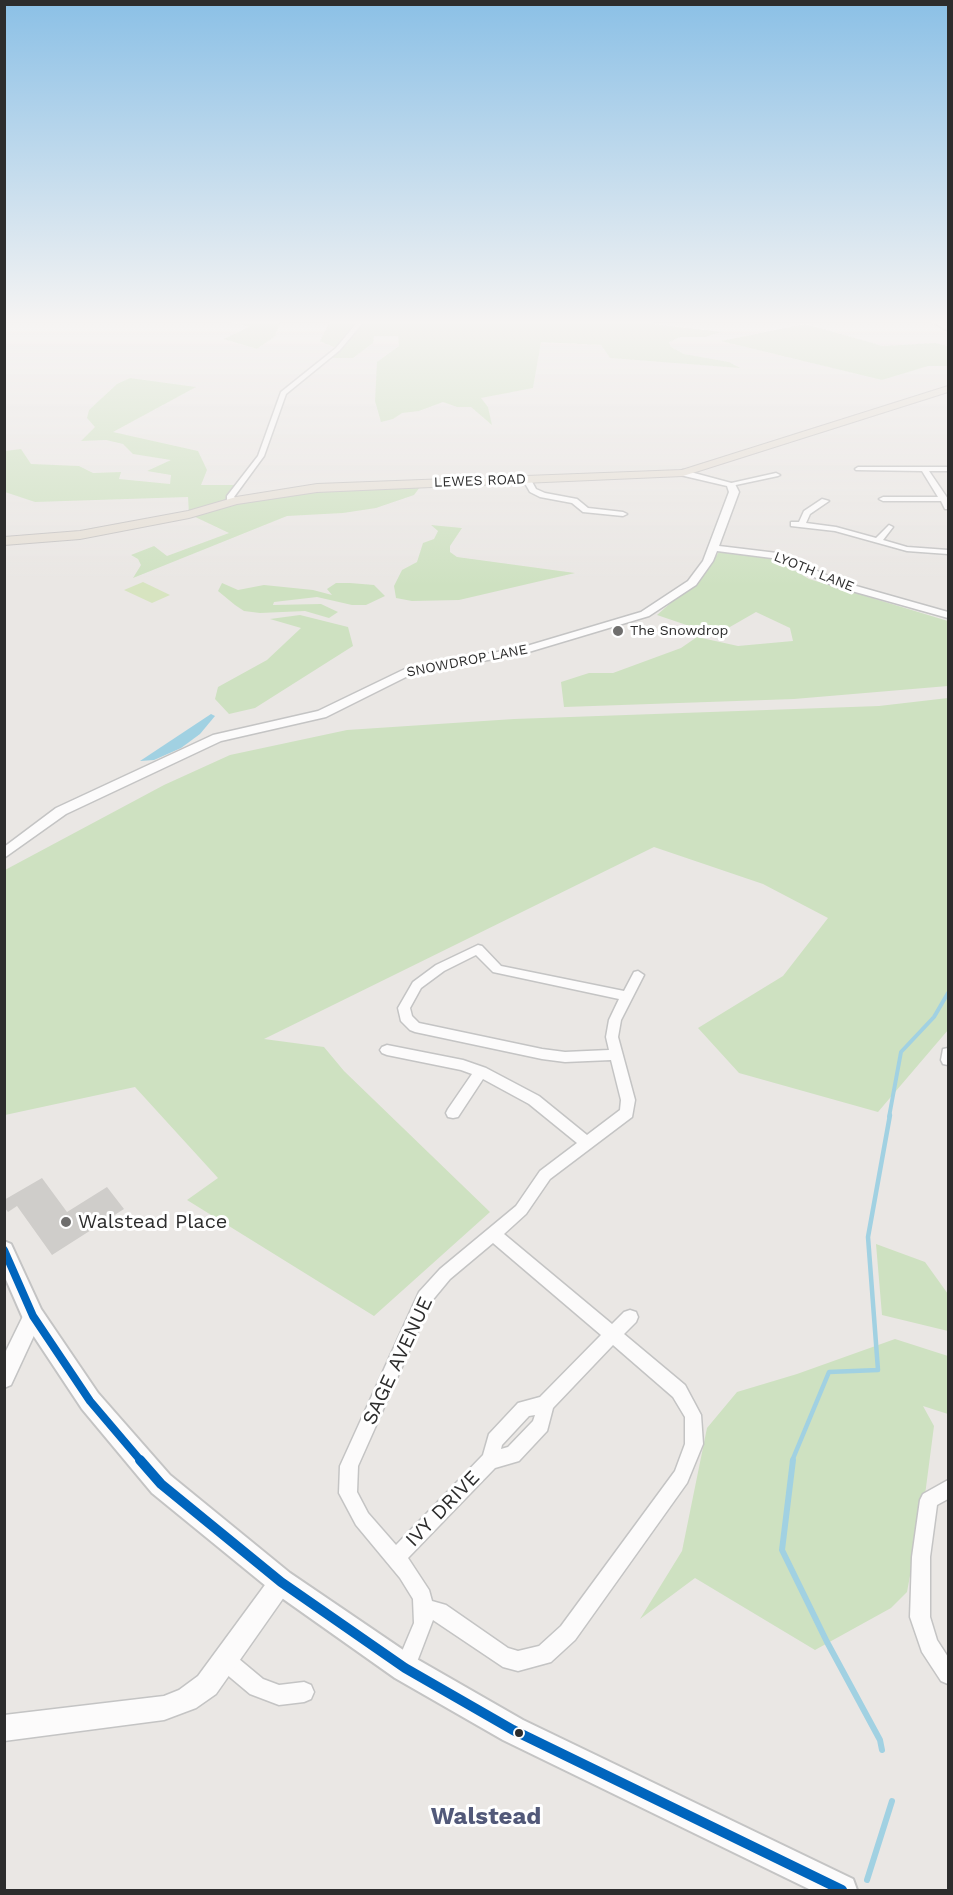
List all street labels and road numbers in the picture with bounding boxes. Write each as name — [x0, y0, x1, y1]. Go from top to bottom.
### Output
street label: LEWES ROAD — [434, 471, 526, 491]
street label: LYOTH LANE — [771, 548, 857, 596]
street label: SNOWDROP LANE — [405, 641, 529, 681]
street label: SAGE AVENUE — [358, 1293, 438, 1429]
street label: IVY DRIVE — [401, 1466, 485, 1552]

